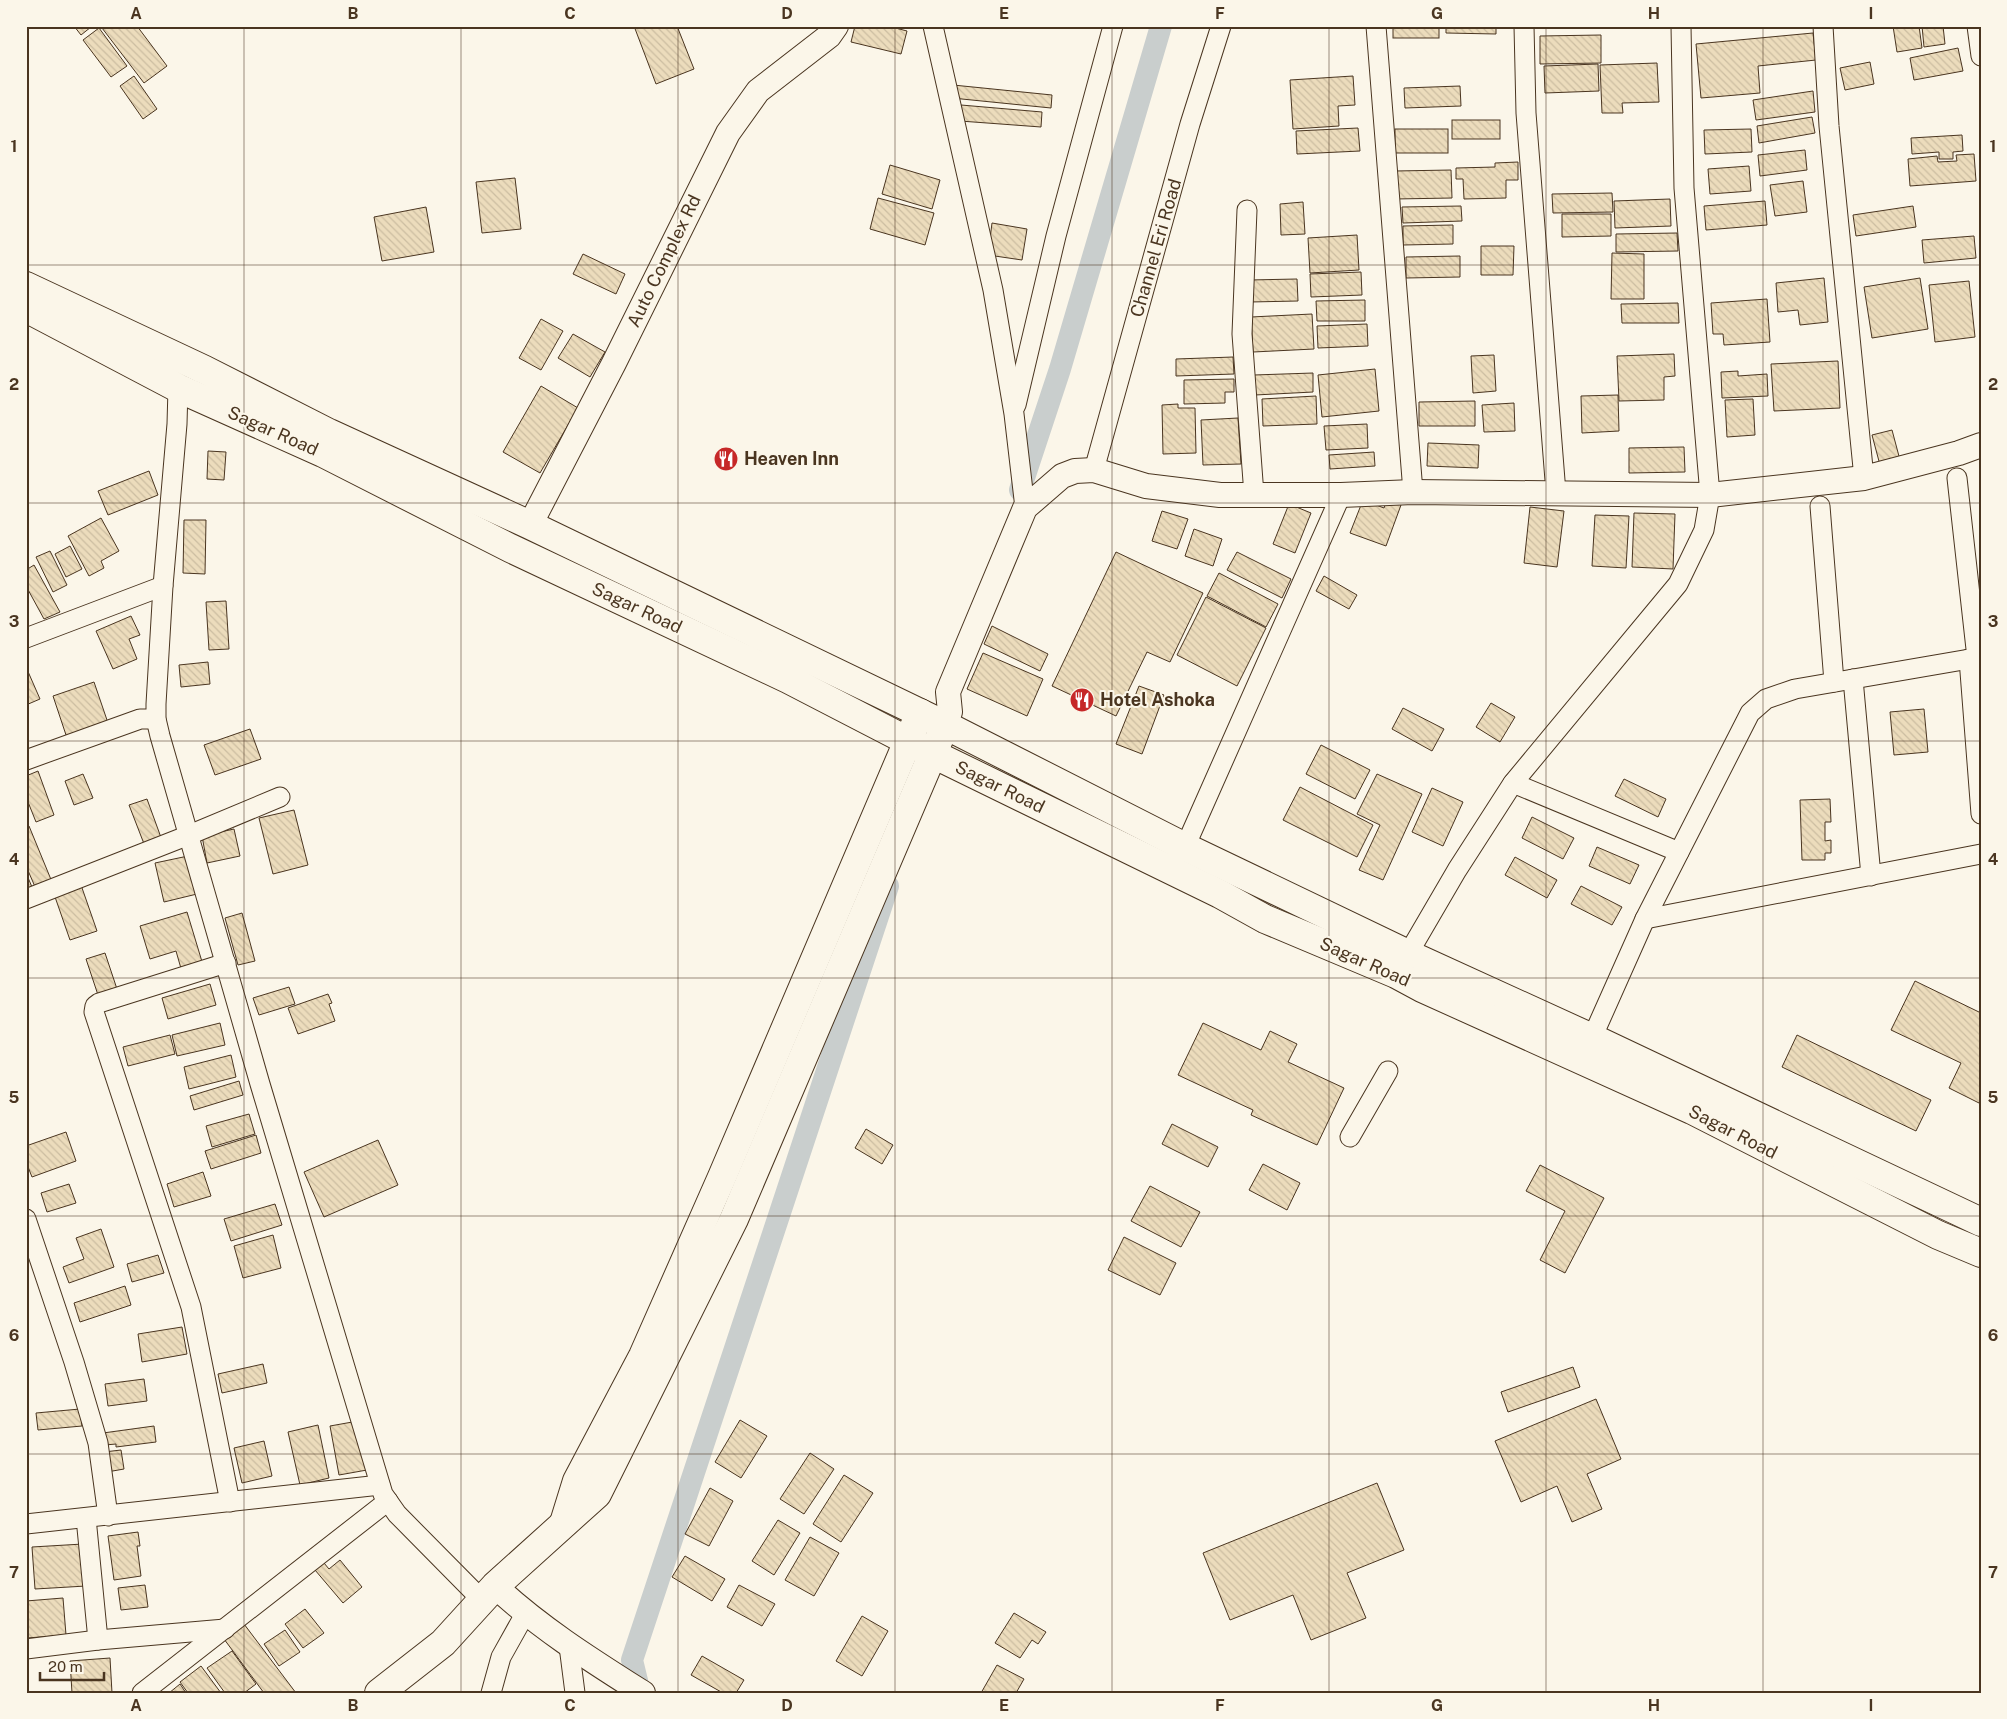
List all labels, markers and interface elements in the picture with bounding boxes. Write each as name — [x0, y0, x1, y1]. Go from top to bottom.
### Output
text: A — [130, 4, 142, 23]
text: B — [348, 4, 359, 23]
text: C — [564, 4, 576, 23]
text: D — [781, 4, 793, 23]
text: E — [999, 4, 1009, 23]
text: F — [1215, 4, 1225, 23]
text: G — [1431, 4, 1443, 23]
text: H — [1648, 4, 1660, 23]
text: I — [1869, 4, 1873, 23]
text: 1 — [11, 137, 17, 156]
text: 1 — [1990, 137, 1996, 156]
street label: Channel Eri Road — [1126, 176, 1185, 319]
street label: Auto Complex Rd — [622, 191, 705, 330]
text: 2 — [9, 375, 19, 394]
text: 2 — [1988, 375, 1998, 394]
street label: Sagar Road — [225, 401, 322, 460]
restaurant icon: Heaven Inn — [713, 446, 739, 472]
place label: Heaven Inn — [744, 448, 839, 469]
street label: Sagar Road — [589, 578, 686, 638]
text: 3 — [9, 612, 19, 631]
text: 3 — [1988, 612, 1998, 631]
restaurant icon: Hotel Ashoka — [1069, 687, 1095, 713]
place label: Hotel Ashoka — [1100, 689, 1215, 710]
street label: Sagar Road — [952, 756, 1048, 817]
text: 4 — [9, 850, 20, 869]
text: 4 — [1988, 850, 1999, 869]
street label: Sagar Road — [1317, 932, 1414, 991]
text: 5 — [9, 1088, 20, 1107]
text: 5 — [1988, 1088, 1999, 1107]
street label: Sagar Road — [1685, 1100, 1781, 1163]
text: 6 — [9, 1326, 19, 1345]
text: 6 — [1988, 1326, 1998, 1345]
text: 7 — [9, 1563, 19, 1582]
text: 7 — [1988, 1563, 1998, 1582]
scale bar — [40, 1649, 104, 1681]
text: 20 m — [48, 1658, 83, 1675]
text: A — [130, 1696, 142, 1715]
text: B — [348, 1696, 359, 1715]
text: C — [564, 1696, 576, 1715]
text: D — [781, 1696, 793, 1715]
text: E — [999, 1696, 1009, 1715]
text: F — [1215, 1696, 1225, 1715]
text: G — [1431, 1696, 1443, 1715]
text: H — [1648, 1696, 1660, 1715]
text: I — [1869, 1696, 1873, 1715]

